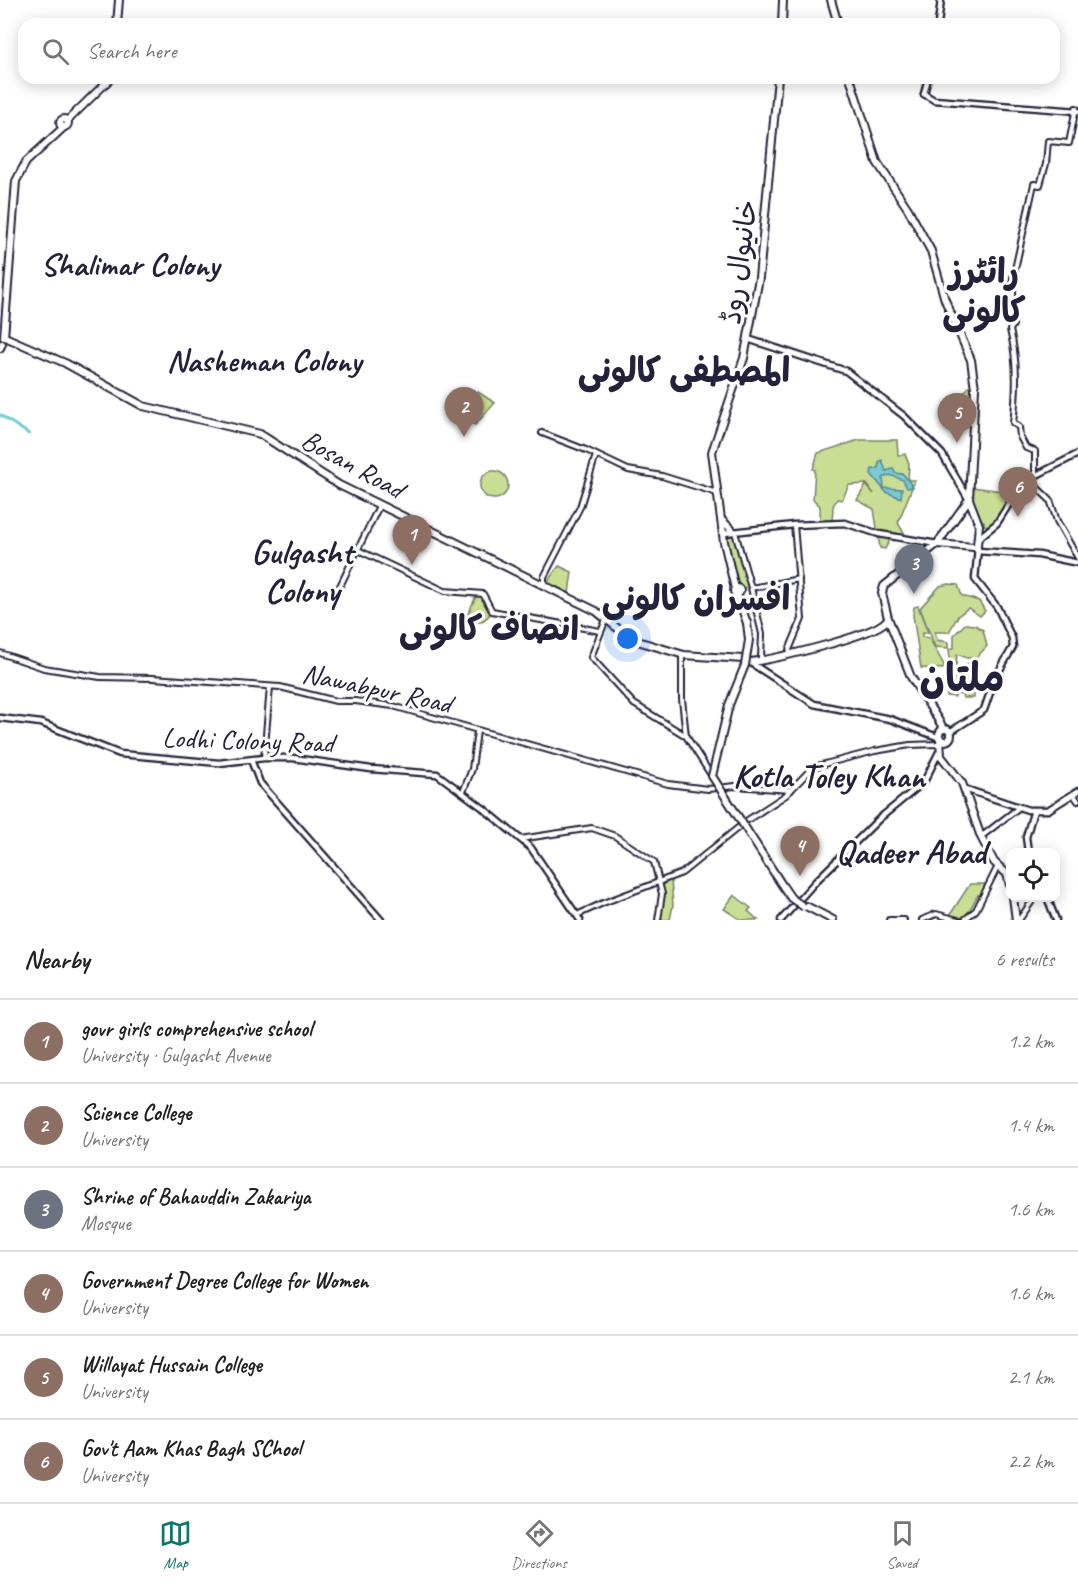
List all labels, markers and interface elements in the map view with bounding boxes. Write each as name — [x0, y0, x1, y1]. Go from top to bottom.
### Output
search box — [18, 18, 1060, 84]
icon: search — [39, 35, 72, 68]
text: Search here — [87, 37, 177, 65]
street label: خانیوال روڈ — [713, 198, 765, 326]
district label: Shalimar Colony — [41, 244, 222, 285]
district label: رائٹرز کالونی — [942, 250, 1026, 333]
district label: Nasheman Colony — [167, 340, 364, 381]
district label: المصطفی کالونی — [578, 349, 790, 393]
pin: 2 — [444, 388, 484, 437]
pin: 5 — [938, 394, 976, 443]
street label: Bosan Road — [296, 422, 414, 508]
pin: 6 — [998, 468, 1038, 517]
pin: 1 — [392, 516, 432, 565]
district label: Gulgasht Colony — [251, 530, 356, 612]
pin: 3 — [894, 544, 934, 594]
district label: افسران کالونی — [602, 577, 790, 621]
district label: انصاف کالونی — [399, 607, 579, 651]
your location — [613, 624, 642, 653]
district label: ملتان — [919, 653, 1005, 703]
street label: Nawabpur Road — [299, 655, 459, 722]
street label: Lodhi Colony Road — [162, 720, 338, 761]
district label: Kotla Toley Khan — [733, 754, 927, 797]
pin: 4 — [780, 826, 820, 876]
district label: Qadeer Abad — [836, 830, 991, 873]
map controls — [1006, 848, 1060, 902]
button: locate — [1006, 848, 1060, 902]
text: Nearby — [24, 943, 89, 976]
text: 6 results — [995, 947, 1054, 972]
text: govr girls comprehensive school — [81, 1015, 312, 1043]
text: 1 — [39, 1029, 48, 1054]
text: 1.2 km — [1008, 1029, 1054, 1054]
text: University · Gulgasht Avenue — [81, 1043, 271, 1068]
text: Science College — [81, 1099, 191, 1127]
text: 2 — [39, 1113, 48, 1138]
text: 1.4 km — [1008, 1113, 1054, 1138]
text: University — [81, 1127, 148, 1152]
text: Shrine of Bahauddin Zakariya — [81, 1183, 311, 1211]
text: 3 — [39, 1197, 48, 1222]
text: 1.6 km — [1008, 1197, 1054, 1222]
text: Mosque — [81, 1211, 131, 1236]
text: Government Degree College for Women — [81, 1267, 368, 1295]
text: 4 — [39, 1281, 48, 1306]
text: 1.6 km — [1008, 1281, 1054, 1306]
text: University — [81, 1295, 148, 1320]
text: Willayat Hussain College — [81, 1351, 262, 1379]
text: 5 — [39, 1365, 48, 1390]
text: 2.1 km — [1008, 1365, 1054, 1390]
text: University — [81, 1379, 148, 1404]
text: Gov't Aam Khas Bagh SChool — [81, 1435, 301, 1463]
text: 6 — [39, 1449, 48, 1474]
text: 2.2 km — [1008, 1449, 1054, 1474]
text: University — [81, 1463, 148, 1488]
tab: Map — [159, 1517, 192, 1573]
tab: Directions — [511, 1517, 567, 1573]
tab: Saved — [886, 1517, 919, 1573]

